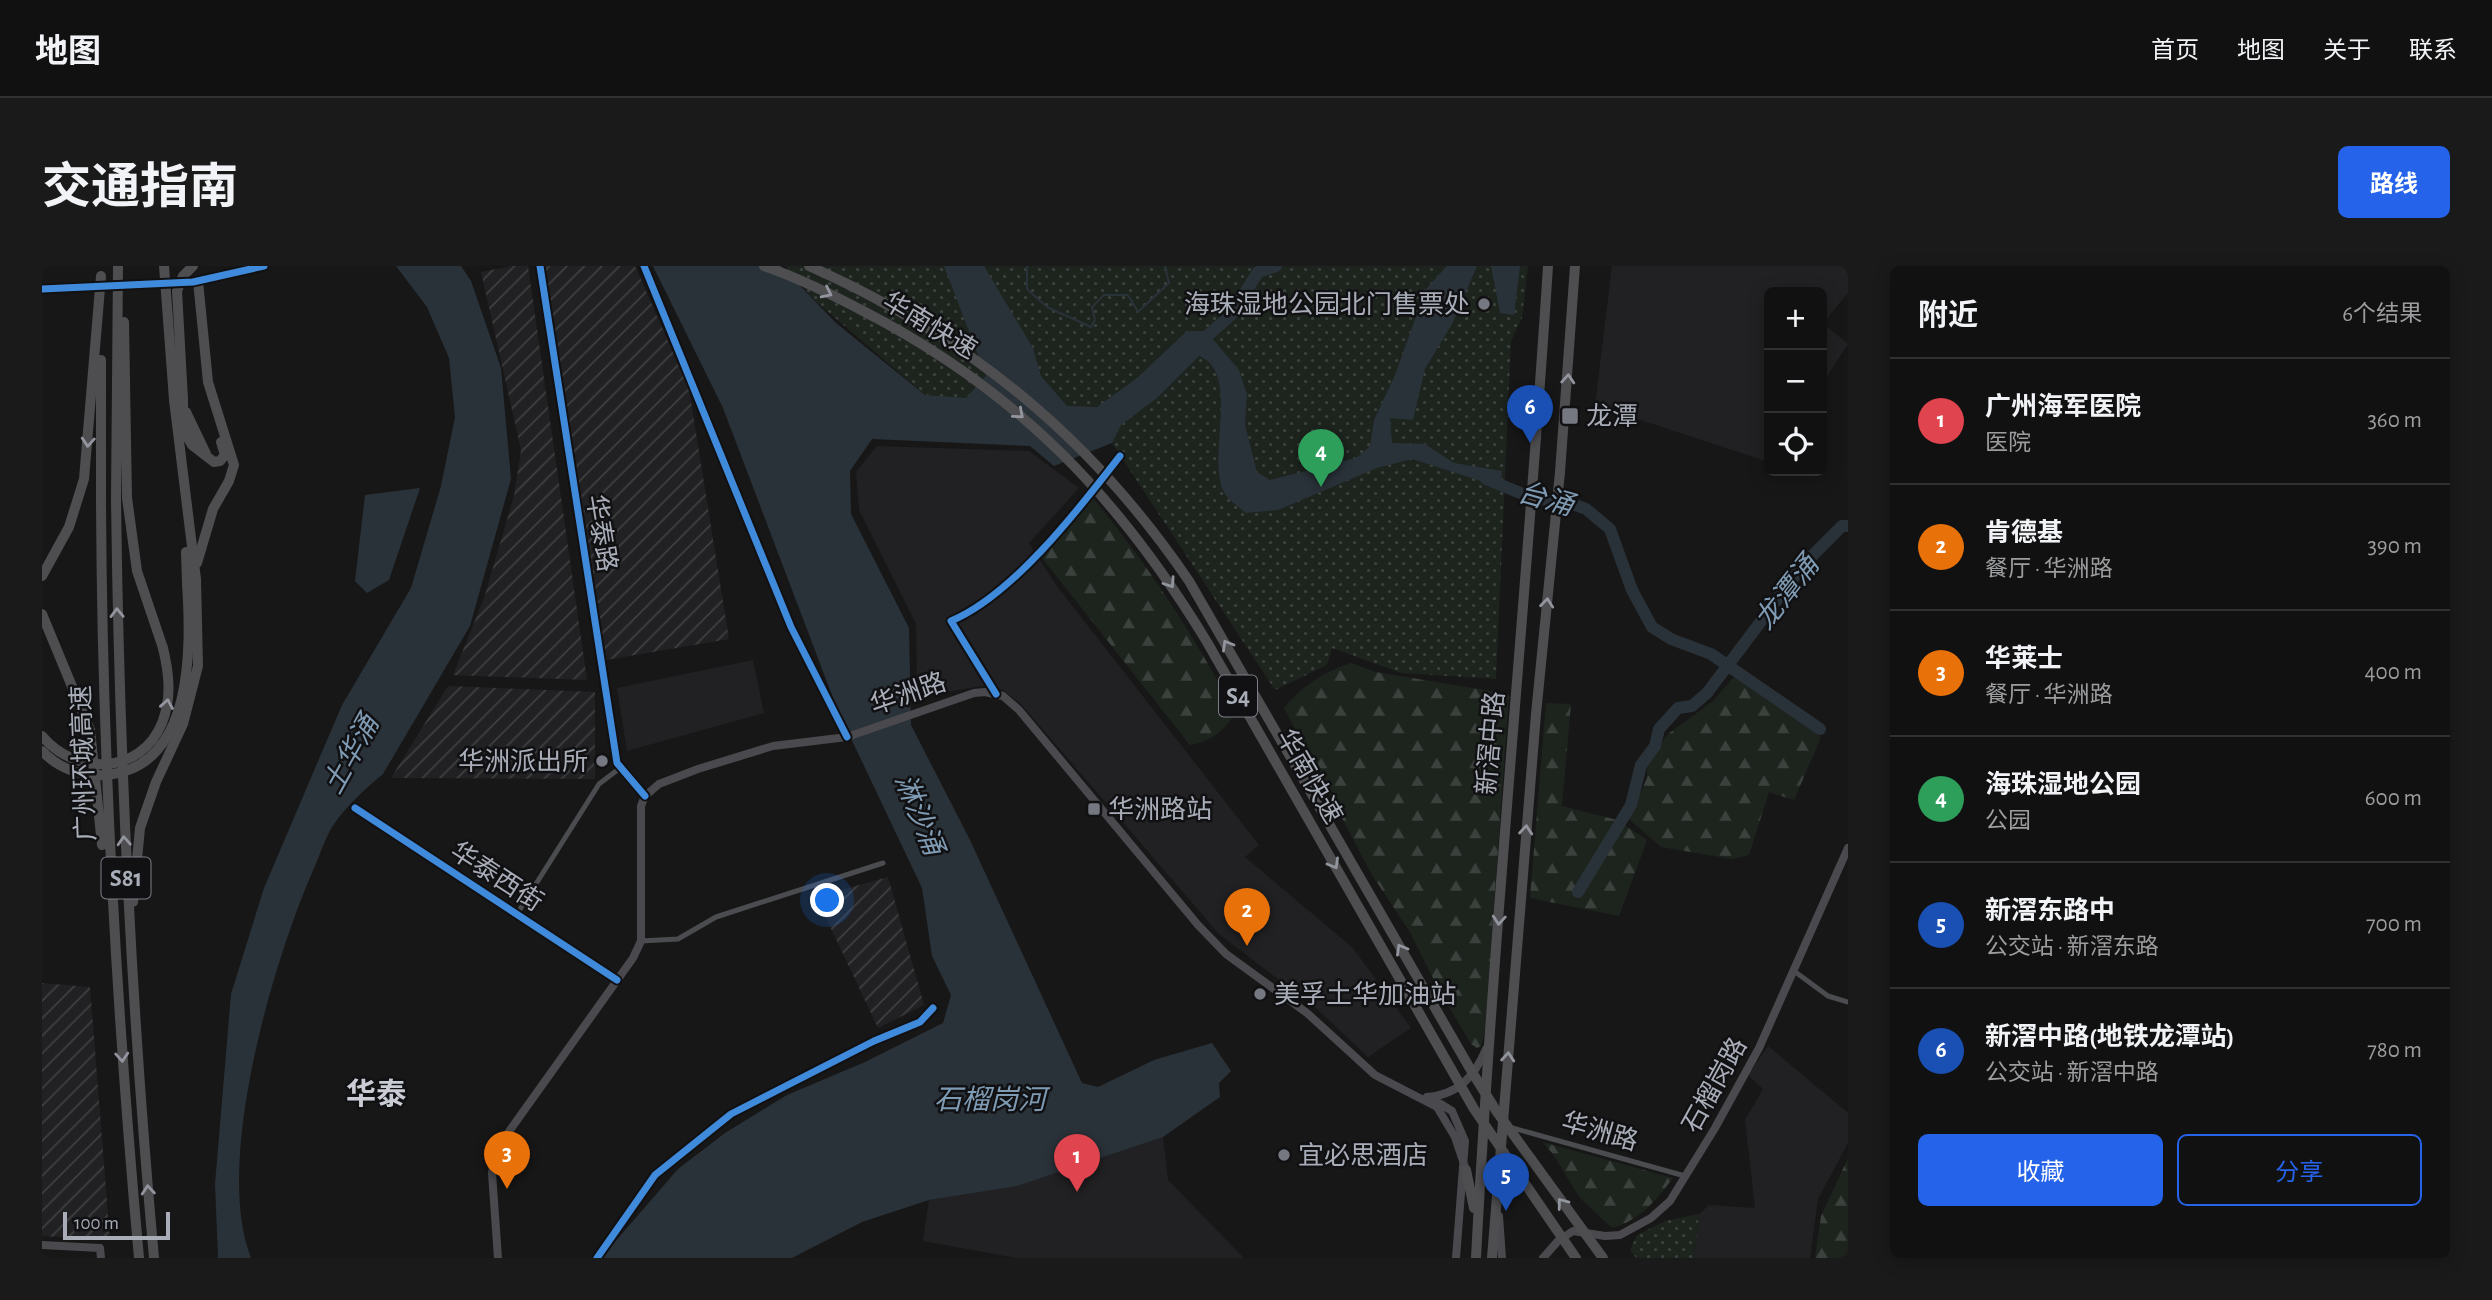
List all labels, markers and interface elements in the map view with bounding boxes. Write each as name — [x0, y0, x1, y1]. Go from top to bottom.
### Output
text: 地图 — [35, 36, 101, 69]
text: 首页 — [2151, 39, 2199, 63]
text: 地图 — [2237, 39, 2285, 63]
text: 关于 — [2323, 39, 2371, 63]
text: 联系 — [2409, 39, 2457, 63]
button: 路线 — [2338, 146, 2450, 218]
text: 交通指南 — [42, 164, 238, 213]
one-way arrow — [820, 284, 832, 298]
street label: 华南快速 — [878, 287, 981, 364]
map controls — [1764, 287, 1827, 476]
button: + — [1764, 287, 1827, 350]
place label: 海珠湿地公园北门售票处 — [1184, 291, 1470, 318]
marker: 海珠湿地公园北门售票处 — [1476, 296, 1492, 312]
text: 附近 — [1918, 301, 1978, 331]
text: 6个结果 — [2342, 303, 2422, 326]
button: − — [1764, 350, 1827, 413]
one-way arrow — [1560, 373, 1575, 384]
pin: 6 — [1507, 385, 1553, 443]
text: 广州海军医院 — [1985, 394, 2141, 420]
place label: 龙潭 — [1586, 402, 1638, 430]
one-way arrow — [1011, 406, 1024, 418]
marker: 龙潭 — [1560, 406, 1580, 426]
text: 1 — [1937, 409, 1945, 432]
text: 360 m — [2367, 409, 2422, 432]
button: locate — [1764, 413, 1827, 476]
pin: 4 — [1298, 429, 1344, 487]
text: 医院 — [1985, 432, 2031, 455]
one-way arrow — [81, 437, 96, 448]
water label: 台涌 — [1515, 477, 1580, 522]
street label: 华泰路 — [582, 492, 621, 574]
text: 肯德基 — [1985, 520, 2063, 546]
text: 2 — [1936, 535, 1946, 558]
text: 390 m — [2367, 535, 2422, 558]
water label: 龙潭涌 — [1749, 548, 1826, 635]
text: 餐厅 · 华洲路 — [1985, 558, 2113, 581]
one-way arrow — [1162, 575, 1174, 588]
one-way arrow — [1539, 598, 1554, 609]
one-way arrow — [109, 608, 125, 618]
one-way arrow — [1222, 640, 1235, 653]
text: 华莱士 — [1985, 646, 2063, 672]
text: 3 — [1936, 661, 1946, 684]
text: 400 m — [2364, 661, 2422, 684]
street label: 华洲路 — [867, 668, 949, 719]
road number: S4 — [1219, 676, 1257, 716]
text: 餐厅 · 华洲路 — [1985, 684, 2113, 707]
street label: 广州环城高速 — [67, 685, 100, 841]
street label: 新滘中路 — [1473, 690, 1508, 796]
one-way arrow — [158, 698, 173, 710]
water label: 土华涌 — [317, 708, 386, 798]
street label: 华南快速 — [1272, 724, 1347, 828]
place label: 华洲派出所 — [458, 748, 588, 775]
marker: 华洲派出所 — [594, 753, 610, 769]
water label: 淋沙涌 — [889, 770, 950, 862]
text: 海珠湿地公园 — [1985, 772, 2141, 798]
text: 4 — [1935, 787, 1947, 810]
text: 600 m — [2365, 787, 2422, 810]
place label: 华洲路站 — [1108, 795, 1212, 823]
marker: 华洲路站 — [1086, 801, 1102, 817]
text: 公园 — [1985, 810, 2031, 833]
one-way arrow — [1518, 824, 1533, 835]
one-way arrow — [117, 835, 132, 846]
street label: 华泰西街 — [446, 837, 548, 916]
one-way arrow — [1326, 856, 1339, 869]
road number: S81 — [102, 858, 150, 898]
your location — [810, 883, 844, 917]
pin: 2 — [1224, 888, 1270, 946]
text: 新滘东路中 — [1985, 898, 2115, 924]
text: 5 — [1936, 913, 1946, 936]
text: 700 m — [2366, 913, 2422, 936]
one-way arrow — [1492, 915, 1507, 926]
text: 公交站 · 新滘东路 — [1985, 936, 2159, 959]
one-way arrow — [1396, 944, 1409, 957]
place label: 美孚土华加油站 — [1274, 980, 1456, 1008]
marker: 美孚土华加油站 — [1252, 986, 1268, 1002]
text: 新滘中路(地铁龙潭站) — [1985, 1024, 2234, 1050]
street label: 石榴岗路 — [1677, 1033, 1751, 1137]
text: 6 — [1935, 1039, 1947, 1062]
text: 780 m — [2367, 1039, 2422, 1062]
one-way arrow — [1500, 1051, 1515, 1062]
one-way arrow — [114, 1052, 129, 1063]
text: 公交站 · 新滘中路 — [1985, 1062, 2159, 1085]
district label: 华泰 — [346, 1078, 406, 1110]
water label: 石榴岗河 — [934, 1085, 1051, 1115]
street label: 华洲路 — [1559, 1108, 1641, 1155]
pin: 3 — [484, 1131, 530, 1189]
pin: 1 — [1054, 1134, 1100, 1192]
button: 收藏 — [1918, 1134, 2163, 1206]
button: 分享 — [2177, 1134, 2422, 1206]
place label: 宜必思酒店 — [1298, 1142, 1428, 1169]
marker: 宜必思酒店 — [1276, 1147, 1292, 1163]
pin: 5 — [1483, 1153, 1529, 1211]
one-way arrow — [141, 1184, 156, 1195]
one-way arrow — [1558, 1198, 1570, 1211]
scale bar — [63, 1209, 170, 1241]
text: 100 m — [74, 1214, 119, 1233]

